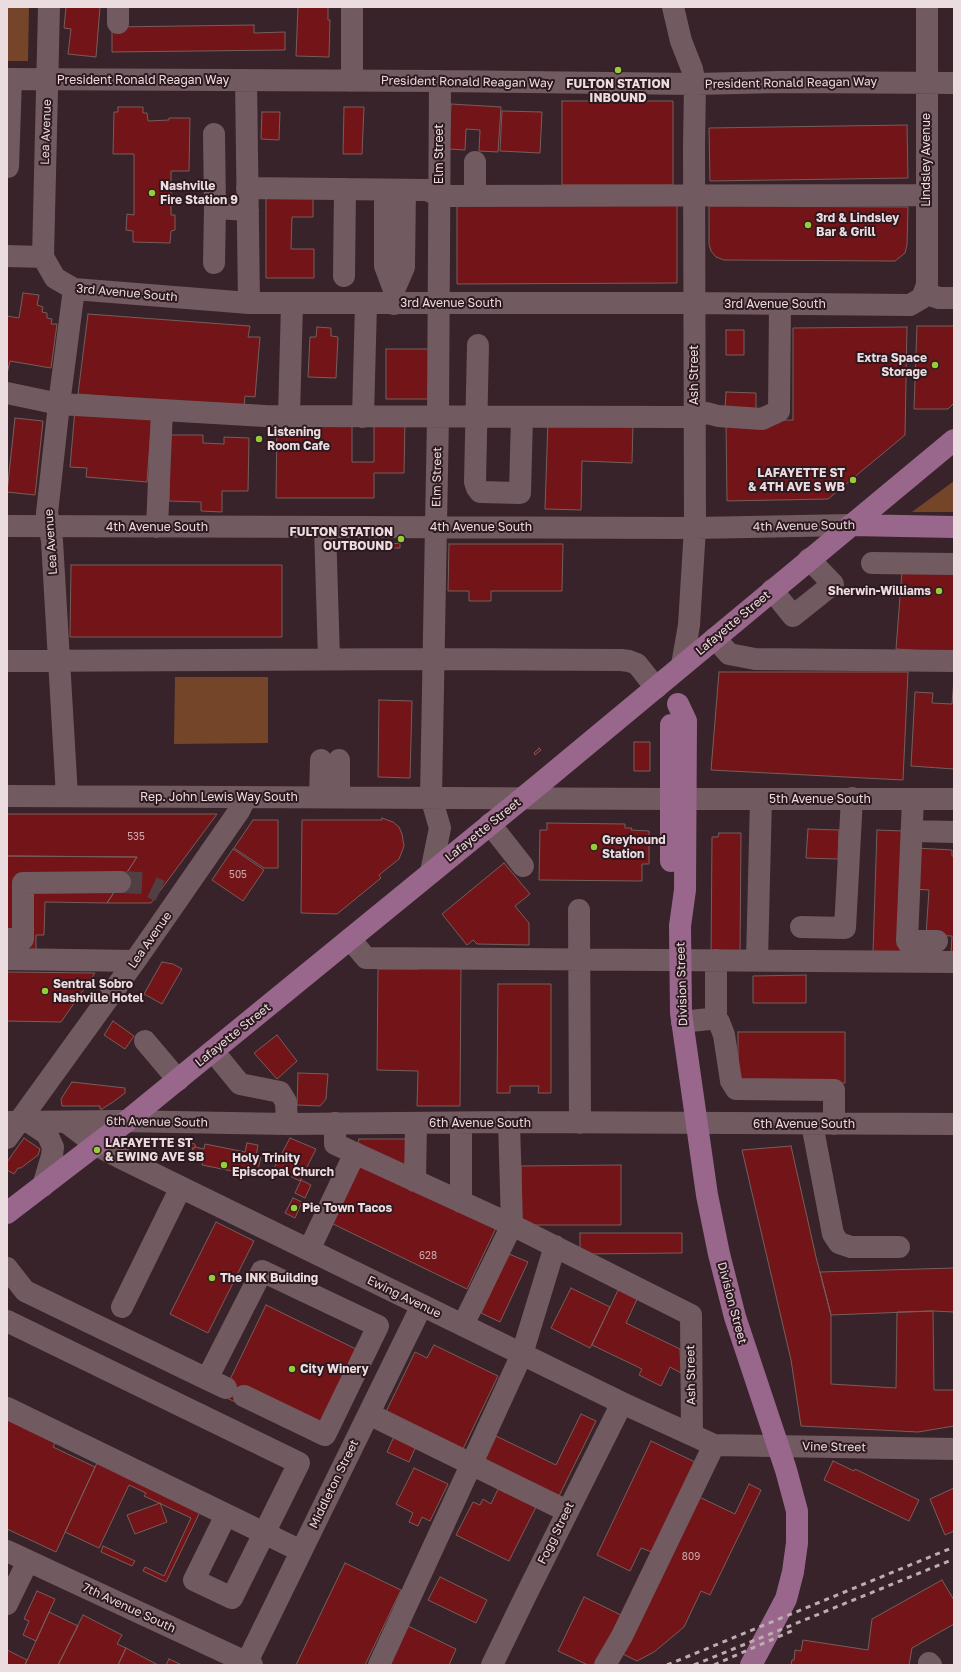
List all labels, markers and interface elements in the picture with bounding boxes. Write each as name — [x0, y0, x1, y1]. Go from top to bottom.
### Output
marker: FULTON STATION INBOUND — [613, 65, 623, 75]
street label: President Ronald Reagan Way — [57, 73, 229, 87]
street label: President Ronald Reagan Way — [381, 73, 553, 91]
street label: President Ronald Reagan Way — [705, 74, 877, 92]
place label: FULTON STATION INBOUND — [566, 77, 670, 105]
street label: Lea Avenue — [38, 99, 54, 165]
street label: Lindsley Avenue — [919, 113, 933, 207]
street label: Elm Street — [432, 124, 446, 184]
place label: Nashville Fire Station 9 — [160, 179, 238, 207]
marker: Nashville Fire Station 9 — [147, 188, 157, 198]
place label: 3rd & Lindsley Bar & Grill — [816, 211, 899, 239]
marker: 3rd & Lindsley Bar & Grill — [803, 220, 813, 230]
street label: 3rd Avenue South — [76, 281, 178, 305]
street label: 3rd Avenue South — [400, 296, 502, 310]
street label: 3rd Avenue South — [724, 297, 826, 311]
street label: Ash Street — [687, 345, 701, 405]
place label: Extra Space Storage — [857, 351, 927, 379]
marker: Extra Space Storage — [930, 360, 940, 370]
place label: Listening Room Cafe — [267, 425, 330, 453]
marker: Listening Room Cafe — [254, 434, 264, 444]
street label: Elm Street — [429, 447, 445, 507]
place label: LAFAYETTE ST & 4TH AVE S WB — [748, 466, 845, 494]
marker: LAFAYETTE ST & 4TH AVE S WB — [848, 475, 858, 485]
street label: Lea Avenue — [42, 509, 60, 575]
street label: 4th Avenue South — [753, 518, 855, 534]
street label: 4th Avenue South — [106, 520, 208, 534]
street label: 4th Avenue South — [430, 520, 532, 534]
place label: FULTON STATION OUTBOUND — [289, 525, 393, 553]
marker: FULTON STATION OUTBOUND — [396, 534, 406, 544]
place label: Sherwin-Williams — [828, 584, 931, 598]
marker: Sherwin-Williams — [934, 586, 944, 596]
street label: Lafayette Street — [693, 588, 773, 658]
street label: Rep. John Lewis Way South — [140, 790, 298, 804]
street label: 5th Avenue South — [769, 792, 871, 806]
street label: Lafayette Street — [442, 795, 524, 865]
house number: 535 — [127, 831, 145, 843]
place label: Greyhound Station — [602, 833, 666, 861]
marker: Greyhound Station — [589, 842, 599, 852]
house number: 505 — [229, 869, 247, 881]
street label: Lea Avenue — [125, 909, 175, 971]
street label: Division Street — [673, 942, 691, 1026]
place label: Sentral Sobro Nashville Hotel — [53, 977, 144, 1005]
marker: Sentral Sobro Nashville Hotel — [40, 986, 50, 996]
street label: Lafayette Street — [192, 1000, 274, 1070]
street label: 6th Avenue South — [106, 1114, 208, 1130]
street label: 6th Avenue South — [429, 1116, 531, 1130]
street label: 6th Avenue South — [753, 1117, 855, 1131]
place label: LAFAYETTE ST & EWING AVE SB — [105, 1136, 204, 1164]
marker: LAFAYETTE ST & EWING AVE SB — [92, 1145, 102, 1155]
place label: Holy Trinity Episcopal Church — [232, 1151, 334, 1179]
marker: Holy Trinity Episcopal Church — [219, 1160, 229, 1170]
place label: Pie Town Tacos — [302, 1201, 392, 1215]
marker: Pie Town Tacos — [289, 1203, 299, 1213]
house number: 628 — [419, 1250, 437, 1262]
street label: Division Street — [714, 1260, 750, 1346]
place label: The INK Building — [220, 1271, 318, 1285]
marker: The INK Building — [207, 1273, 217, 1283]
street label: Ewing Avenue — [365, 1273, 443, 1321]
street label: Ash Street — [683, 1345, 699, 1405]
place label: City Winery — [300, 1362, 369, 1376]
marker: City Winery — [287, 1364, 297, 1374]
street label: Middleton Street — [306, 1437, 362, 1531]
street label: Vine Street — [802, 1439, 866, 1455]
street label: Fogg Street — [535, 1500, 577, 1566]
house number: 809 — [682, 1551, 700, 1563]
street label: 7th Avenue South — [80, 1580, 178, 1636]

